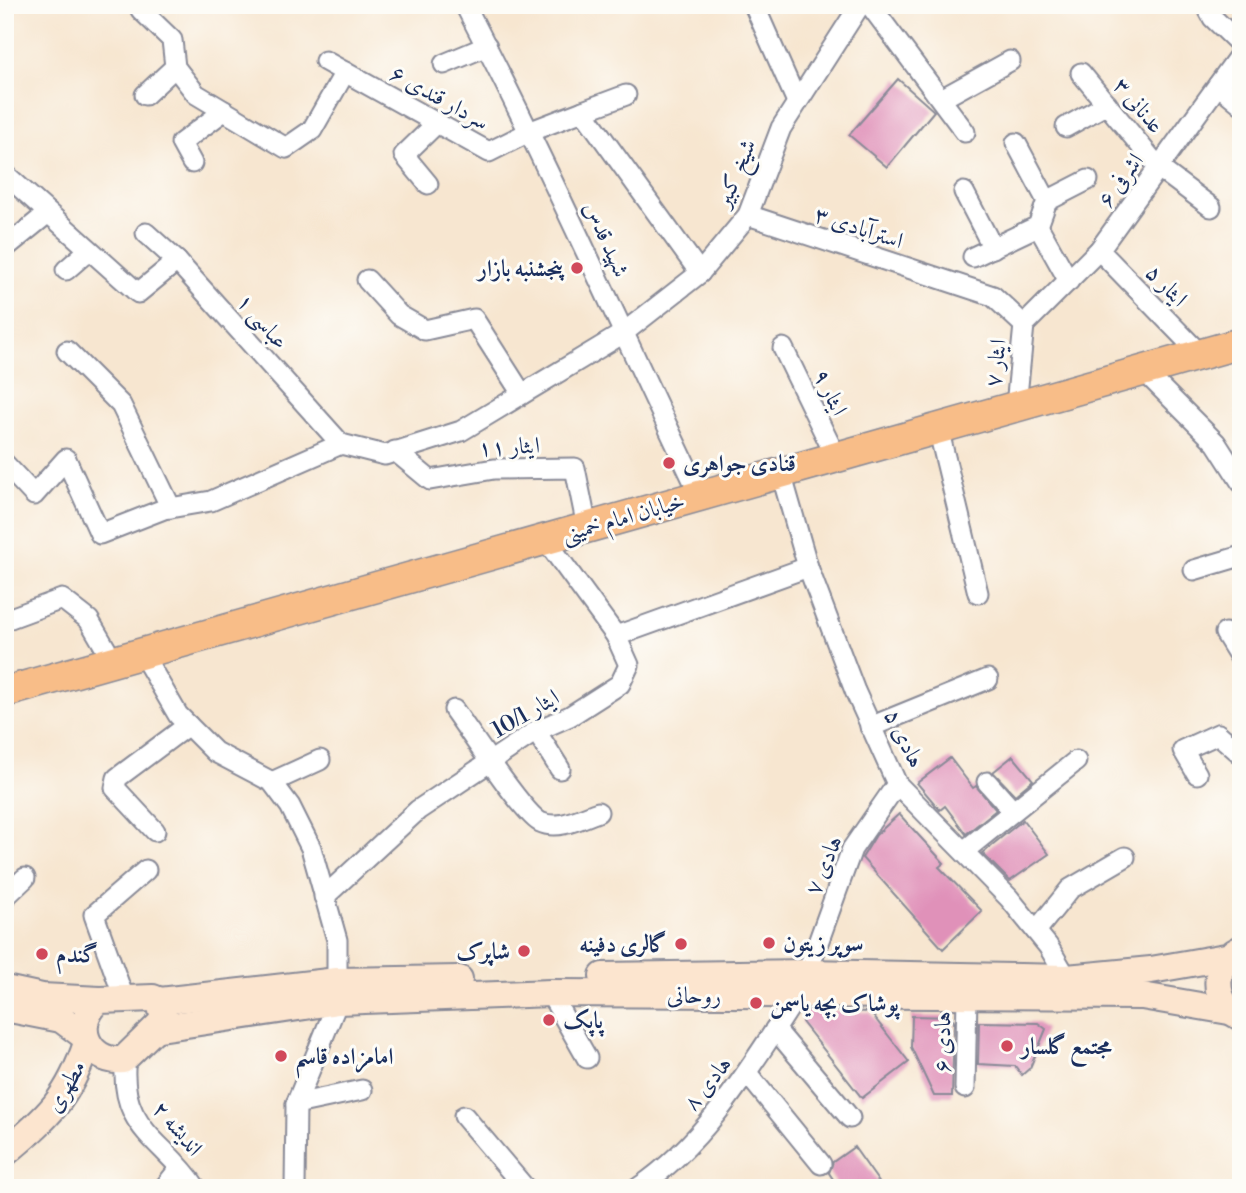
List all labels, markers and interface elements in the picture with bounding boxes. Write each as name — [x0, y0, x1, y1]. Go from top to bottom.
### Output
street label: سردار قندی ۶ — [385, 59, 494, 137]
street label: عدنانی ۳ — [1107, 72, 1170, 139]
street label: شیخ کبیر — [708, 135, 768, 216]
street label: اشرفی ۶ — [1092, 148, 1151, 214]
street label: شهید قدس — [577, 197, 635, 282]
street label: استرآبادی ٣ — [811, 201, 907, 255]
place label: پنجشنبه بازار — [475, 255, 565, 283]
street label: ایثار ۵ — [1139, 259, 1193, 313]
marker: پنجشنبه بازار — [569, 260, 585, 276]
street label: عباسی ۱ — [229, 288, 294, 357]
street label: ایثار ۷ — [979, 337, 1013, 389]
street label: ایثار ۹ — [807, 365, 853, 420]
street label: ایثار ۱۱ — [477, 431, 541, 463]
place label: قنادی جواهری — [683, 450, 796, 478]
marker: قنادی جواهری — [661, 455, 677, 471]
street label: خیابان امام خمینی — [558, 487, 690, 554]
street label: ایثار 10/1 — [487, 683, 564, 744]
street label: هادی ۵ — [878, 705, 930, 772]
street label: هادی ۷ — [799, 831, 849, 899]
place label: گالری دفینه — [579, 930, 667, 959]
place label: سوپر زیتون — [783, 930, 864, 959]
marker: سوپر زیتون — [761, 935, 777, 951]
marker: گالری دفینه — [673, 936, 689, 952]
place label: شاپرک — [456, 938, 510, 967]
place label: گندم — [56, 941, 98, 975]
marker: شاپرک — [516, 943, 532, 959]
marker: گندم — [34, 946, 50, 962]
street label: روحانی — [667, 982, 721, 1010]
place label: پوشاک بچه یاسمن — [770, 990, 901, 1020]
marker: پوشاک بچه یاسمن — [748, 995, 764, 1011]
place label: پاپک — [563, 1007, 605, 1037]
street label: هادی ۶ — [928, 1011, 958, 1073]
marker: پاپک — [541, 1012, 557, 1028]
place label: مجتمع گلسار — [1018, 1032, 1113, 1068]
marker: مجتمع گلسار — [999, 1038, 1015, 1054]
place label: امامزاده قاسم — [295, 1043, 394, 1079]
marker: امامزاده قاسم — [273, 1048, 289, 1064]
street label: هادی ۸ — [677, 1051, 738, 1116]
street label: مطهری — [40, 1055, 92, 1118]
street label: اندیشه ۲ — [146, 1095, 208, 1162]

